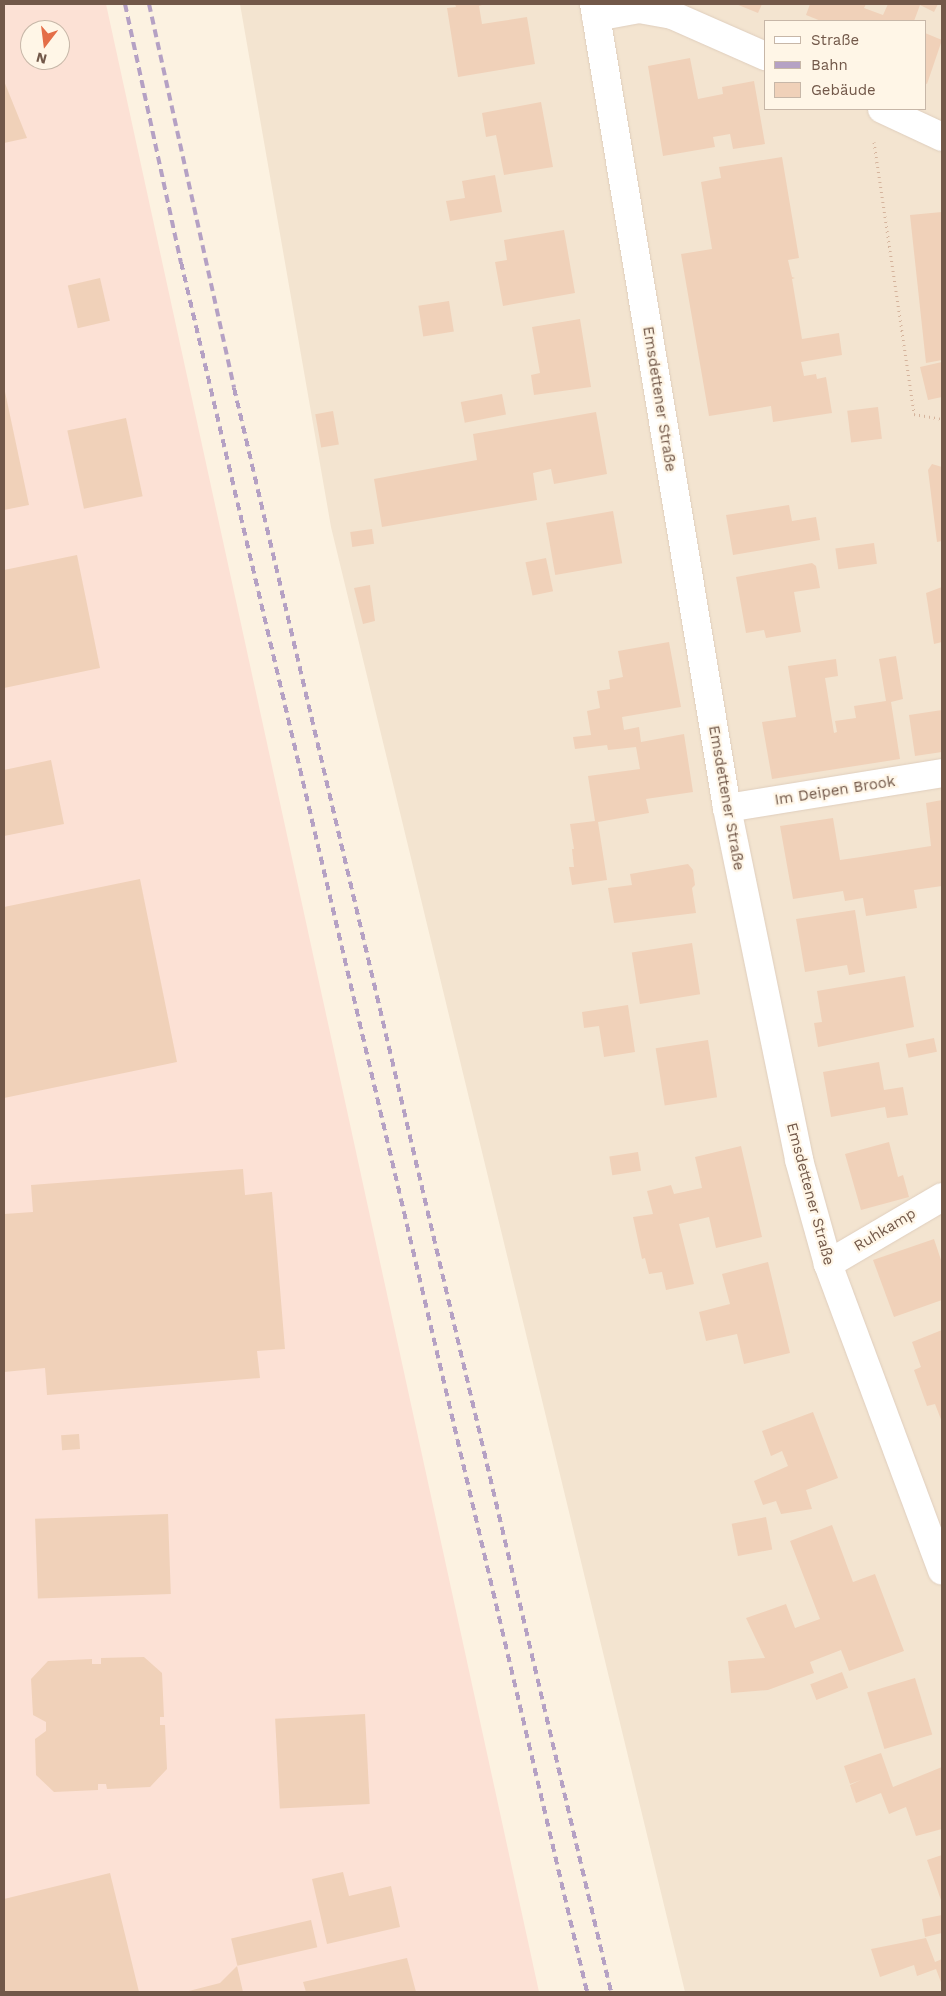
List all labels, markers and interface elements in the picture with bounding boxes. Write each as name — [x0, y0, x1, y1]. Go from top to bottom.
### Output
north arrow — [20, 20, 70, 70]
legend — [764, 20, 926, 110]
text: Straße — [811, 31, 859, 49]
text: N — [34, 49, 48, 68]
text: Bahn — [811, 56, 848, 74]
text: Gebäude — [811, 81, 876, 99]
street label: Emsdettener Straße — [639, 325, 679, 473]
street label: Emsdettener Straße — [704, 724, 748, 872]
street label: Im Deipen Brook — [773, 773, 897, 809]
street label: Emsdettener Straße — [782, 1121, 838, 1267]
street label: Ruhkamp — [851, 1205, 919, 1255]

